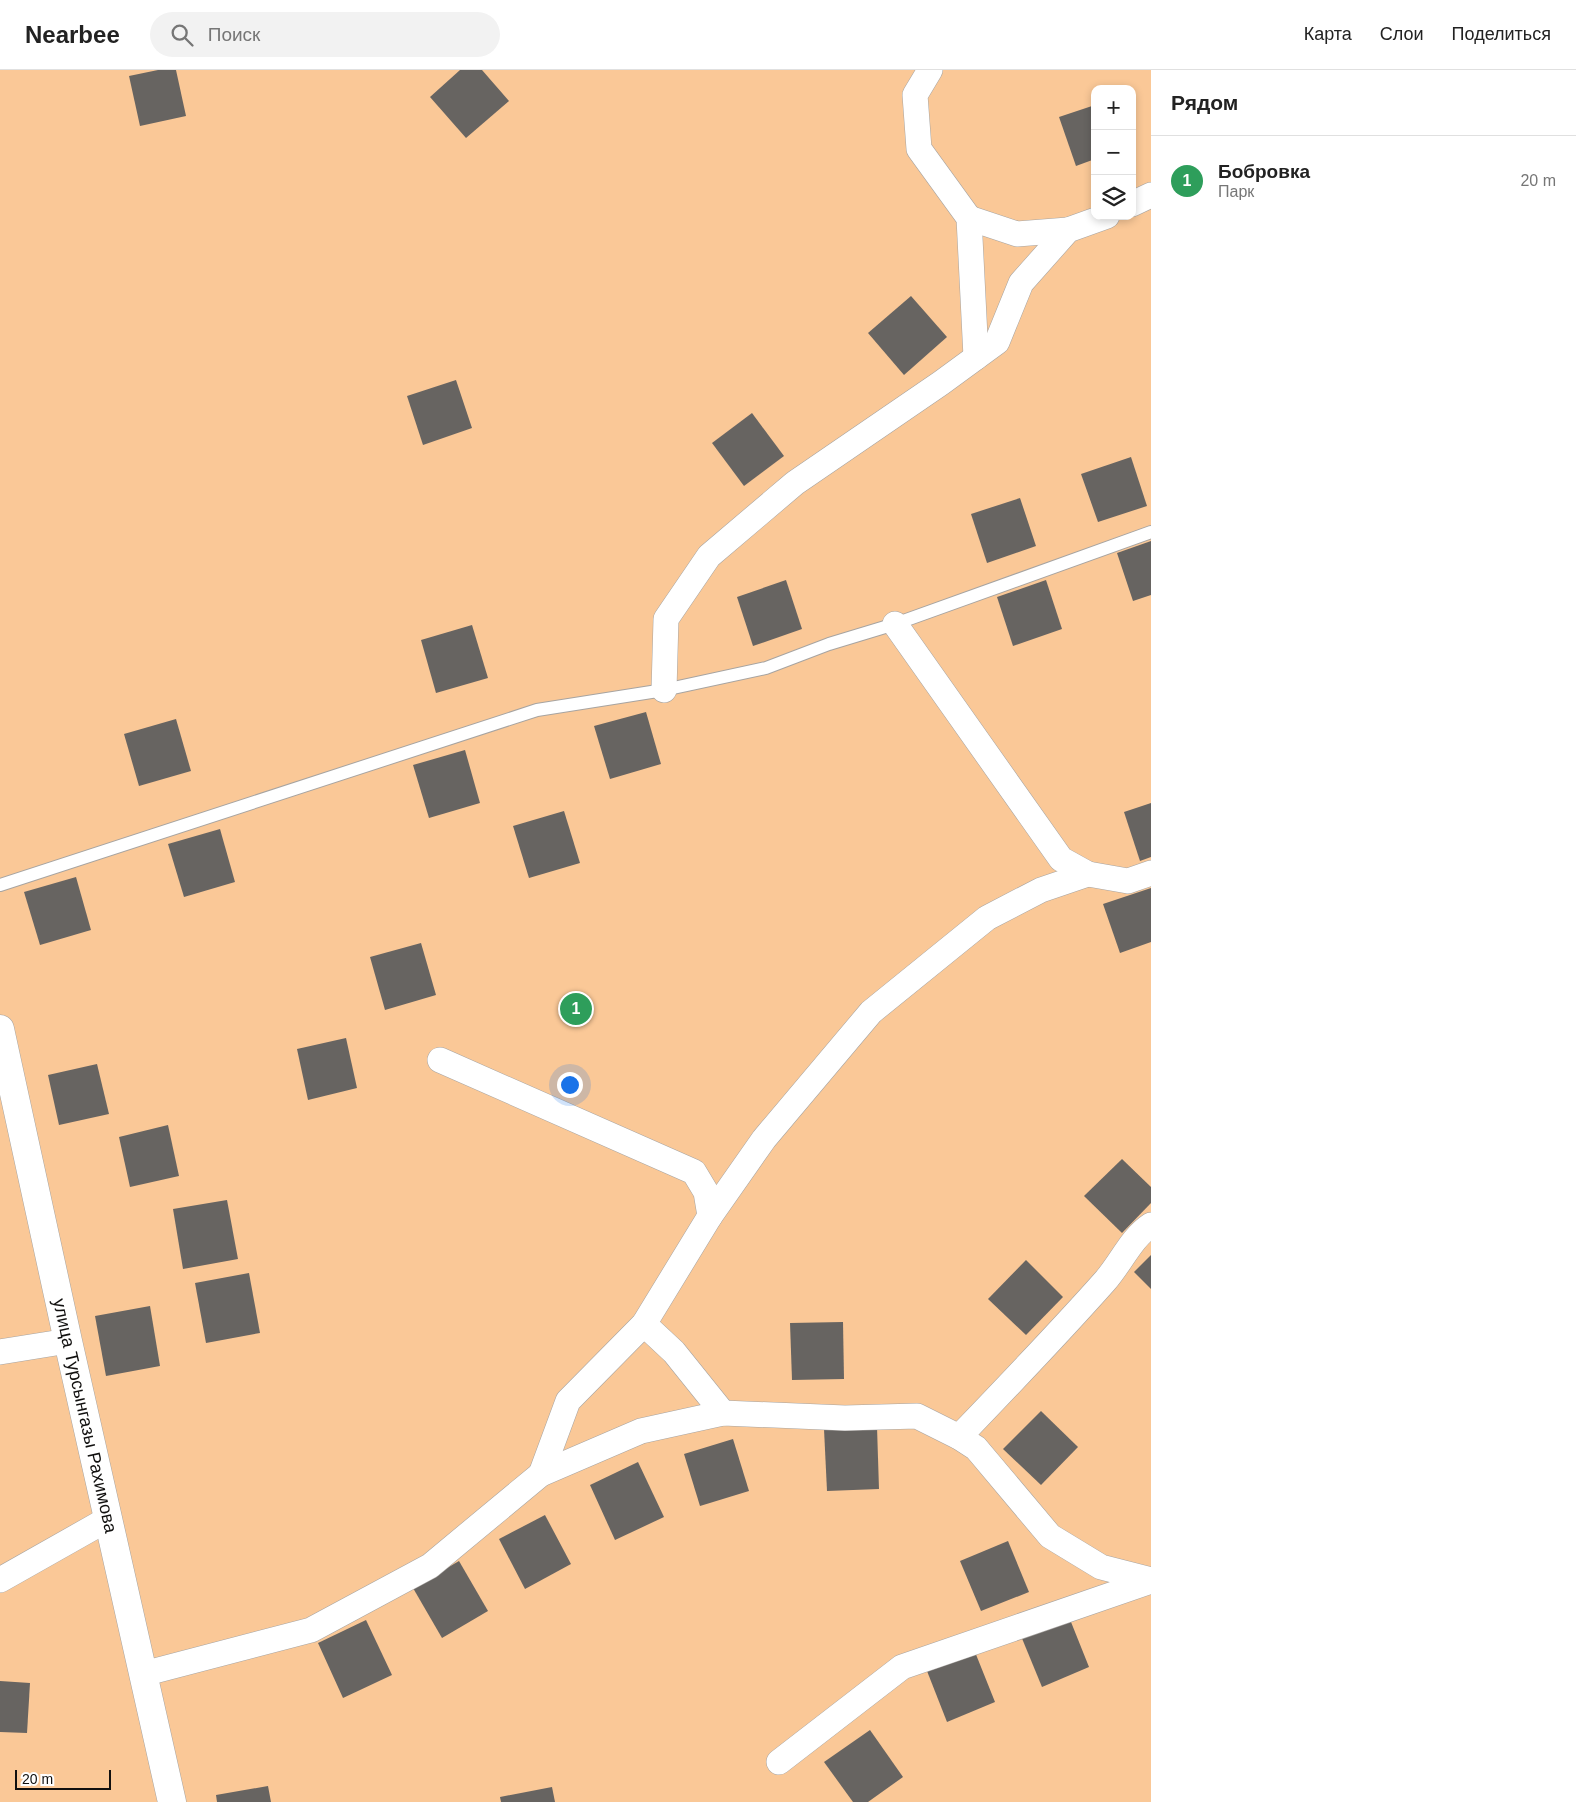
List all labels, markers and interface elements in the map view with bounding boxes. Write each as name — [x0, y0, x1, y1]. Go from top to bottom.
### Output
search box — [150, 12, 500, 57]
text: Nearbee — [25, 21, 120, 48]
icon: search — [168, 21, 196, 49]
text: Поиск — [208, 24, 260, 45]
text: Карта — [1304, 24, 1352, 44]
text: Слои — [1380, 24, 1424, 44]
text: Поделиться — [1452, 24, 1551, 44]
map controls — [1091, 85, 1136, 220]
button: + — [1091, 85, 1136, 130]
text: Рядом — [1171, 91, 1238, 114]
button: − — [1091, 130, 1136, 175]
text: Бобровка — [1218, 161, 1310, 182]
text: 1 — [1183, 172, 1191, 189]
text: 20 m — [1520, 172, 1556, 189]
button: layers — [1091, 175, 1136, 220]
text: Парк — [1218, 183, 1254, 200]
pin: 1 — [560, 990, 592, 1028]
your location — [557, 1072, 583, 1098]
street label: улица Турсынгазы Рахимова — [49, 1297, 121, 1536]
scale bar — [15, 1767, 111, 1790]
text: 20 m — [22, 1771, 53, 1787]

